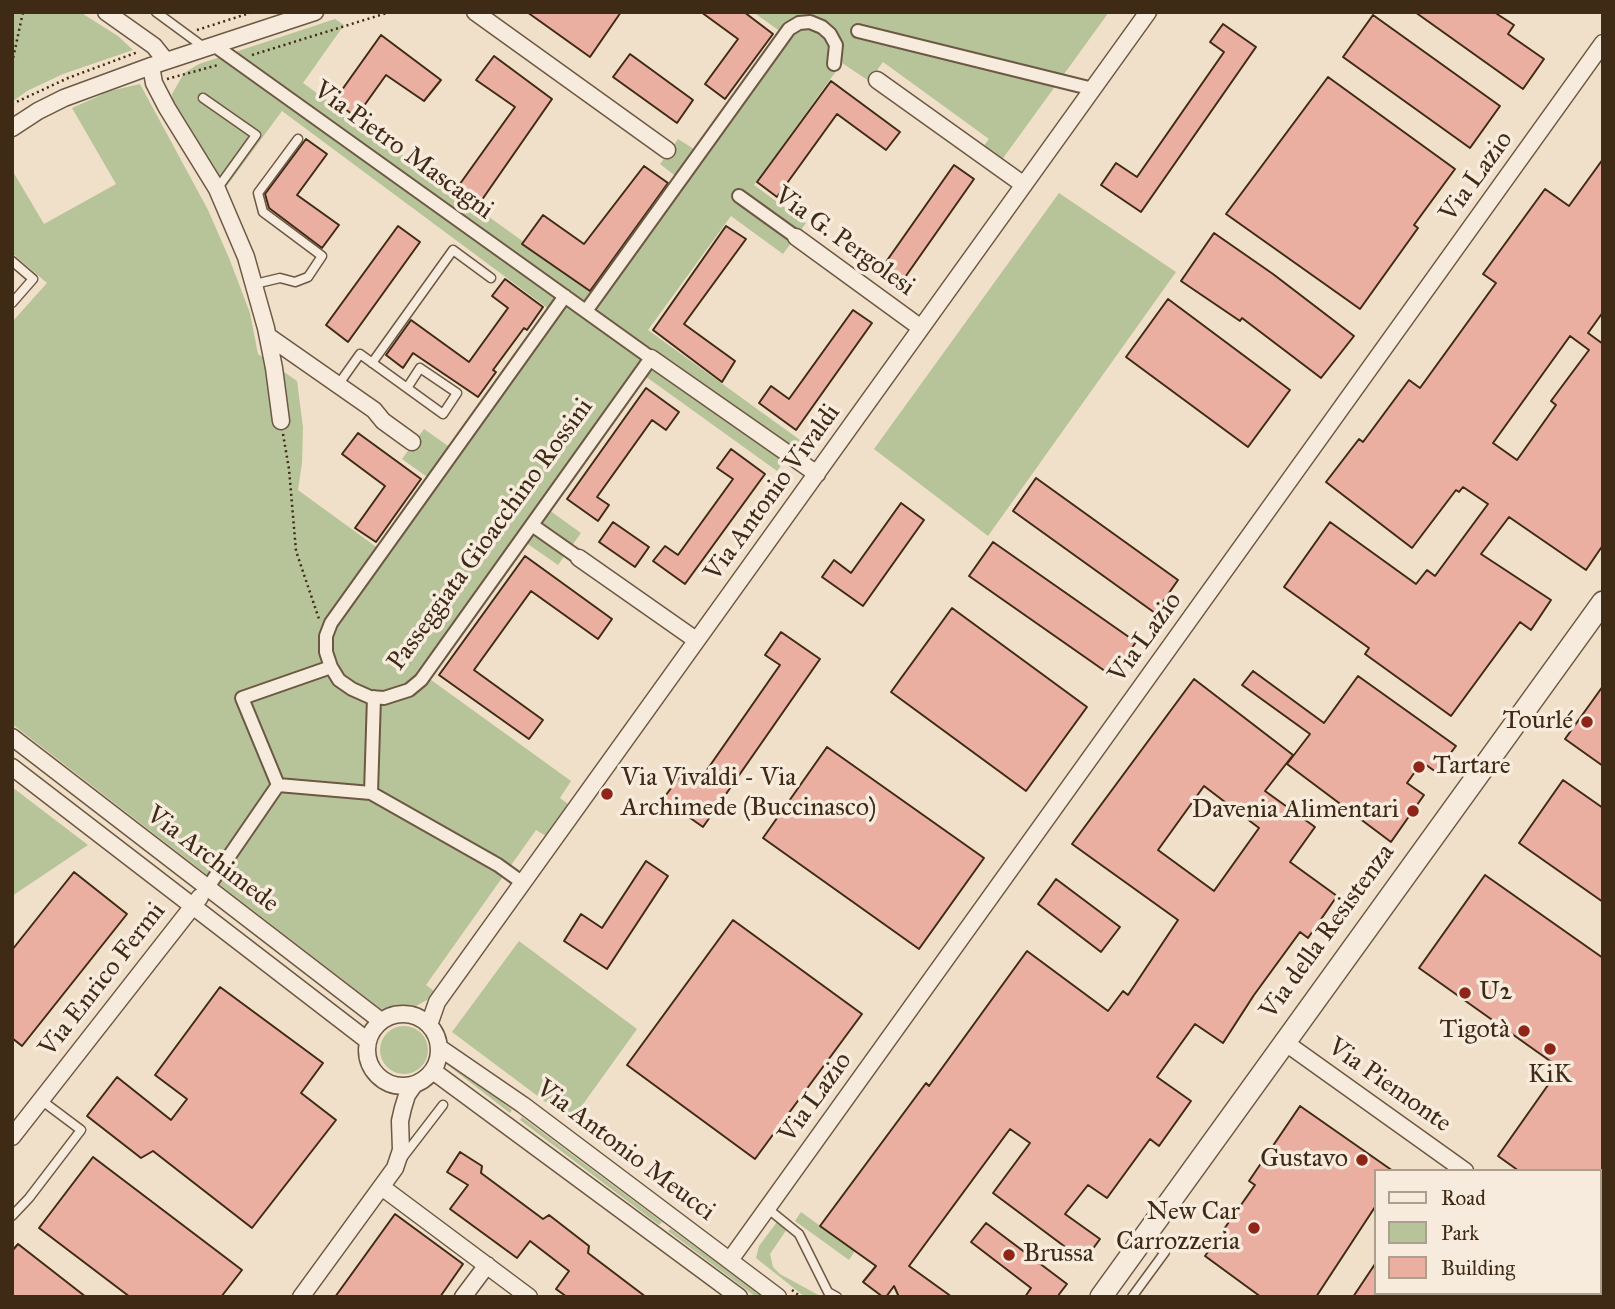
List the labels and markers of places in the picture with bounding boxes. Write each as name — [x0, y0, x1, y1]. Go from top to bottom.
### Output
place label: Tourlé — [1503, 706, 1573, 738]
marker: Tourlé — [1579, 714, 1595, 730]
place label: Tartare — [1433, 751, 1511, 783]
marker: Tartare — [1411, 759, 1427, 775]
place label: Via Vivaldi - Via Archimede (Buccinasco) — [621, 763, 876, 824]
marker: Via Vivaldi - Via Archimede (Buccinasco) — [599, 786, 615, 802]
place label: Davenia Alimentari — [1192, 795, 1399, 827]
marker: Davenia Alimentari — [1405, 803, 1421, 819]
place label: U2 — [1479, 977, 1512, 1009]
marker: U2 — [1457, 985, 1473, 1001]
place label: Tigotà — [1439, 1015, 1510, 1047]
marker: Tigotà — [1516, 1023, 1532, 1039]
marker: KiK — [1542, 1041, 1558, 1057]
place label: KiK — [1528, 1060, 1572, 1092]
place label: Gustavo — [1260, 1144, 1348, 1176]
marker: Gustavo — [1354, 1152, 1370, 1168]
place label: New Car Carrozzeria — [1116, 1197, 1240, 1258]
marker: New Car Carrozzeria — [1246, 1220, 1262, 1236]
place label: Brussa — [1023, 1239, 1094, 1271]
marker: Brussa — [1001, 1247, 1017, 1263]

